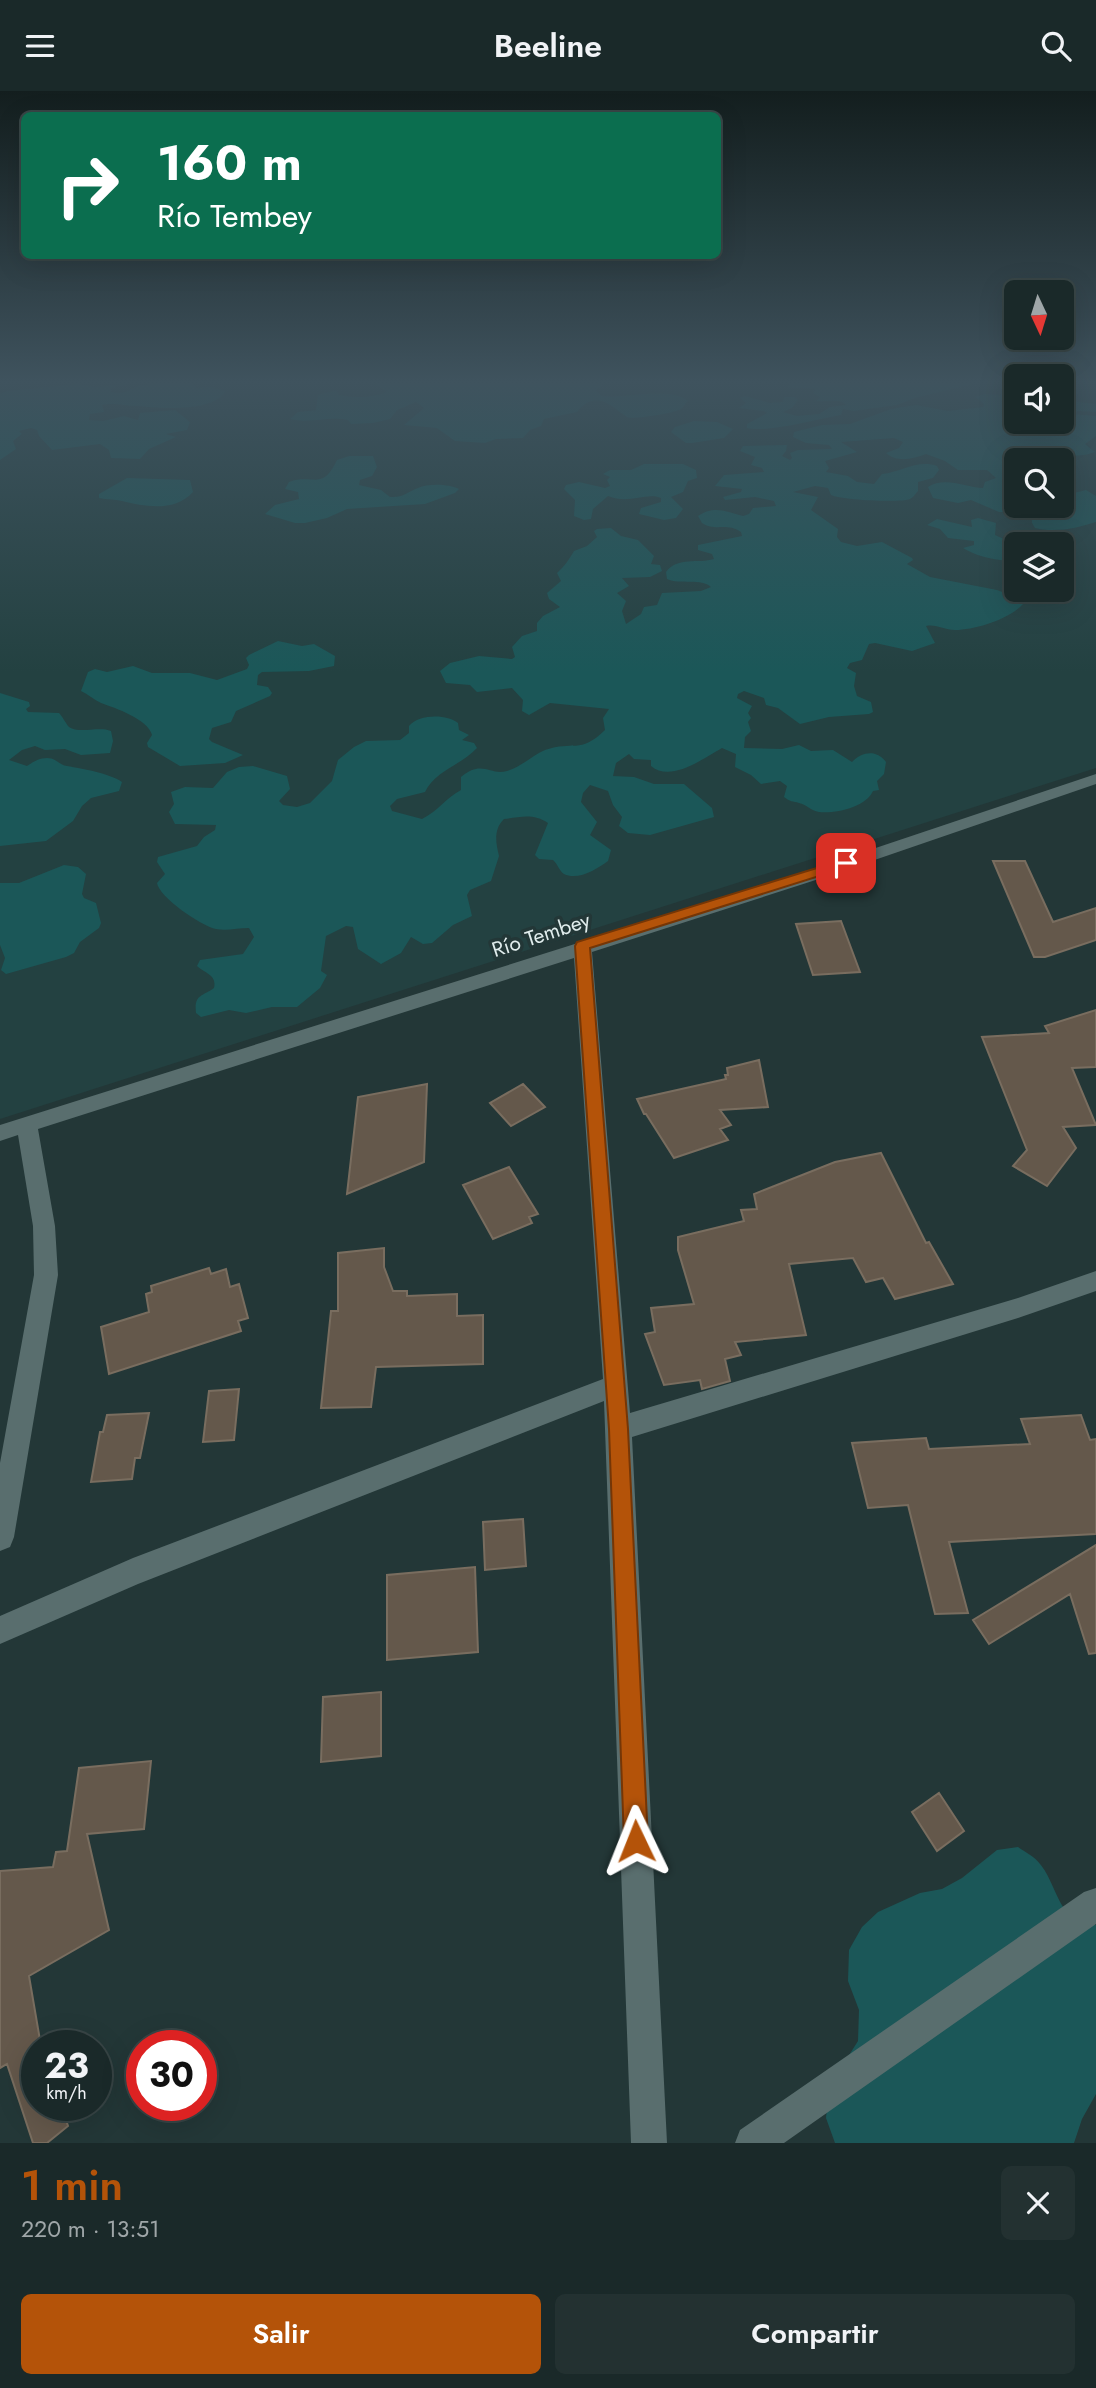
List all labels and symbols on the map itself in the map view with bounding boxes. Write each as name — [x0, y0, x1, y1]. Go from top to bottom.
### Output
north arrow — [1004, 280, 1074, 350]
pin — [816, 833, 876, 893]
street label: Río Tembey — [488, 905, 595, 965]
position arrow — [599, 1804, 673, 1878]
speed limit sign: 30 — [126, 2030, 217, 2121]

